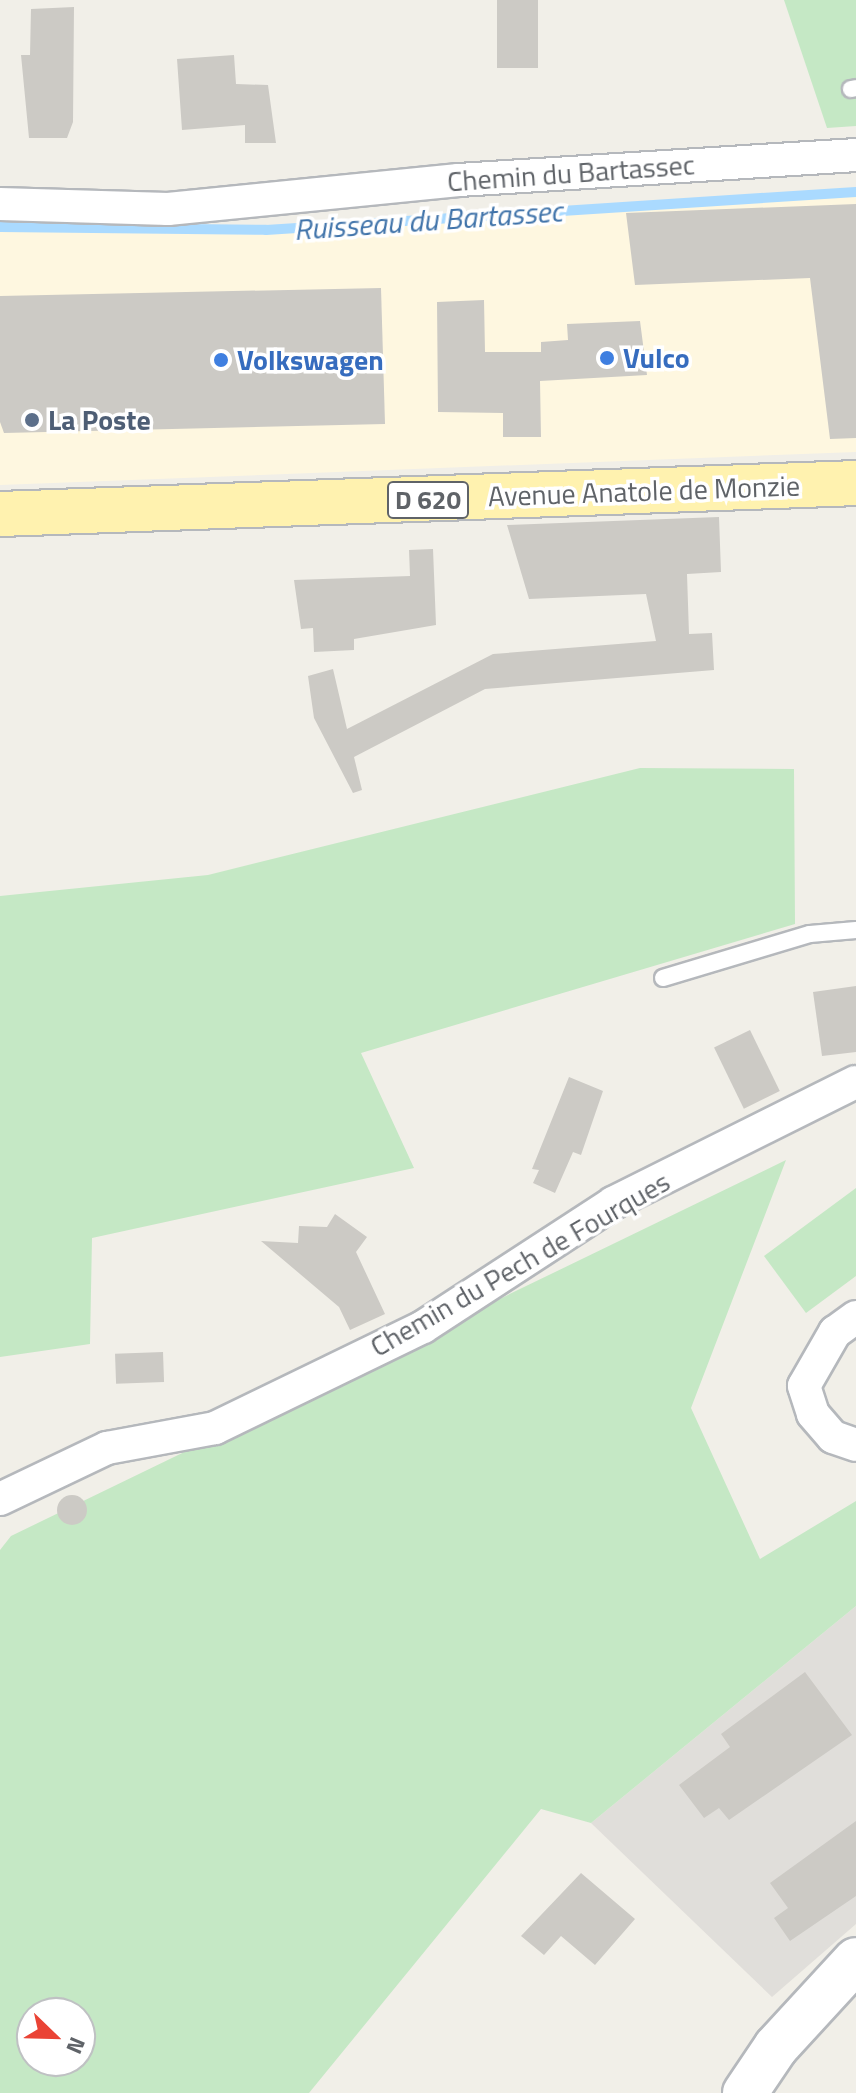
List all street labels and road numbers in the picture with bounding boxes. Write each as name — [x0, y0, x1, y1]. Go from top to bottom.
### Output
street label: Chemin du Bartassec — [446, 148, 696, 198]
street label: Avenue Anatole de Monzie — [487, 469, 801, 513]
road number: D 620 — [386, 478, 470, 522]
street label: Chemin du Pech de Fourques — [364, 1164, 676, 1364]

